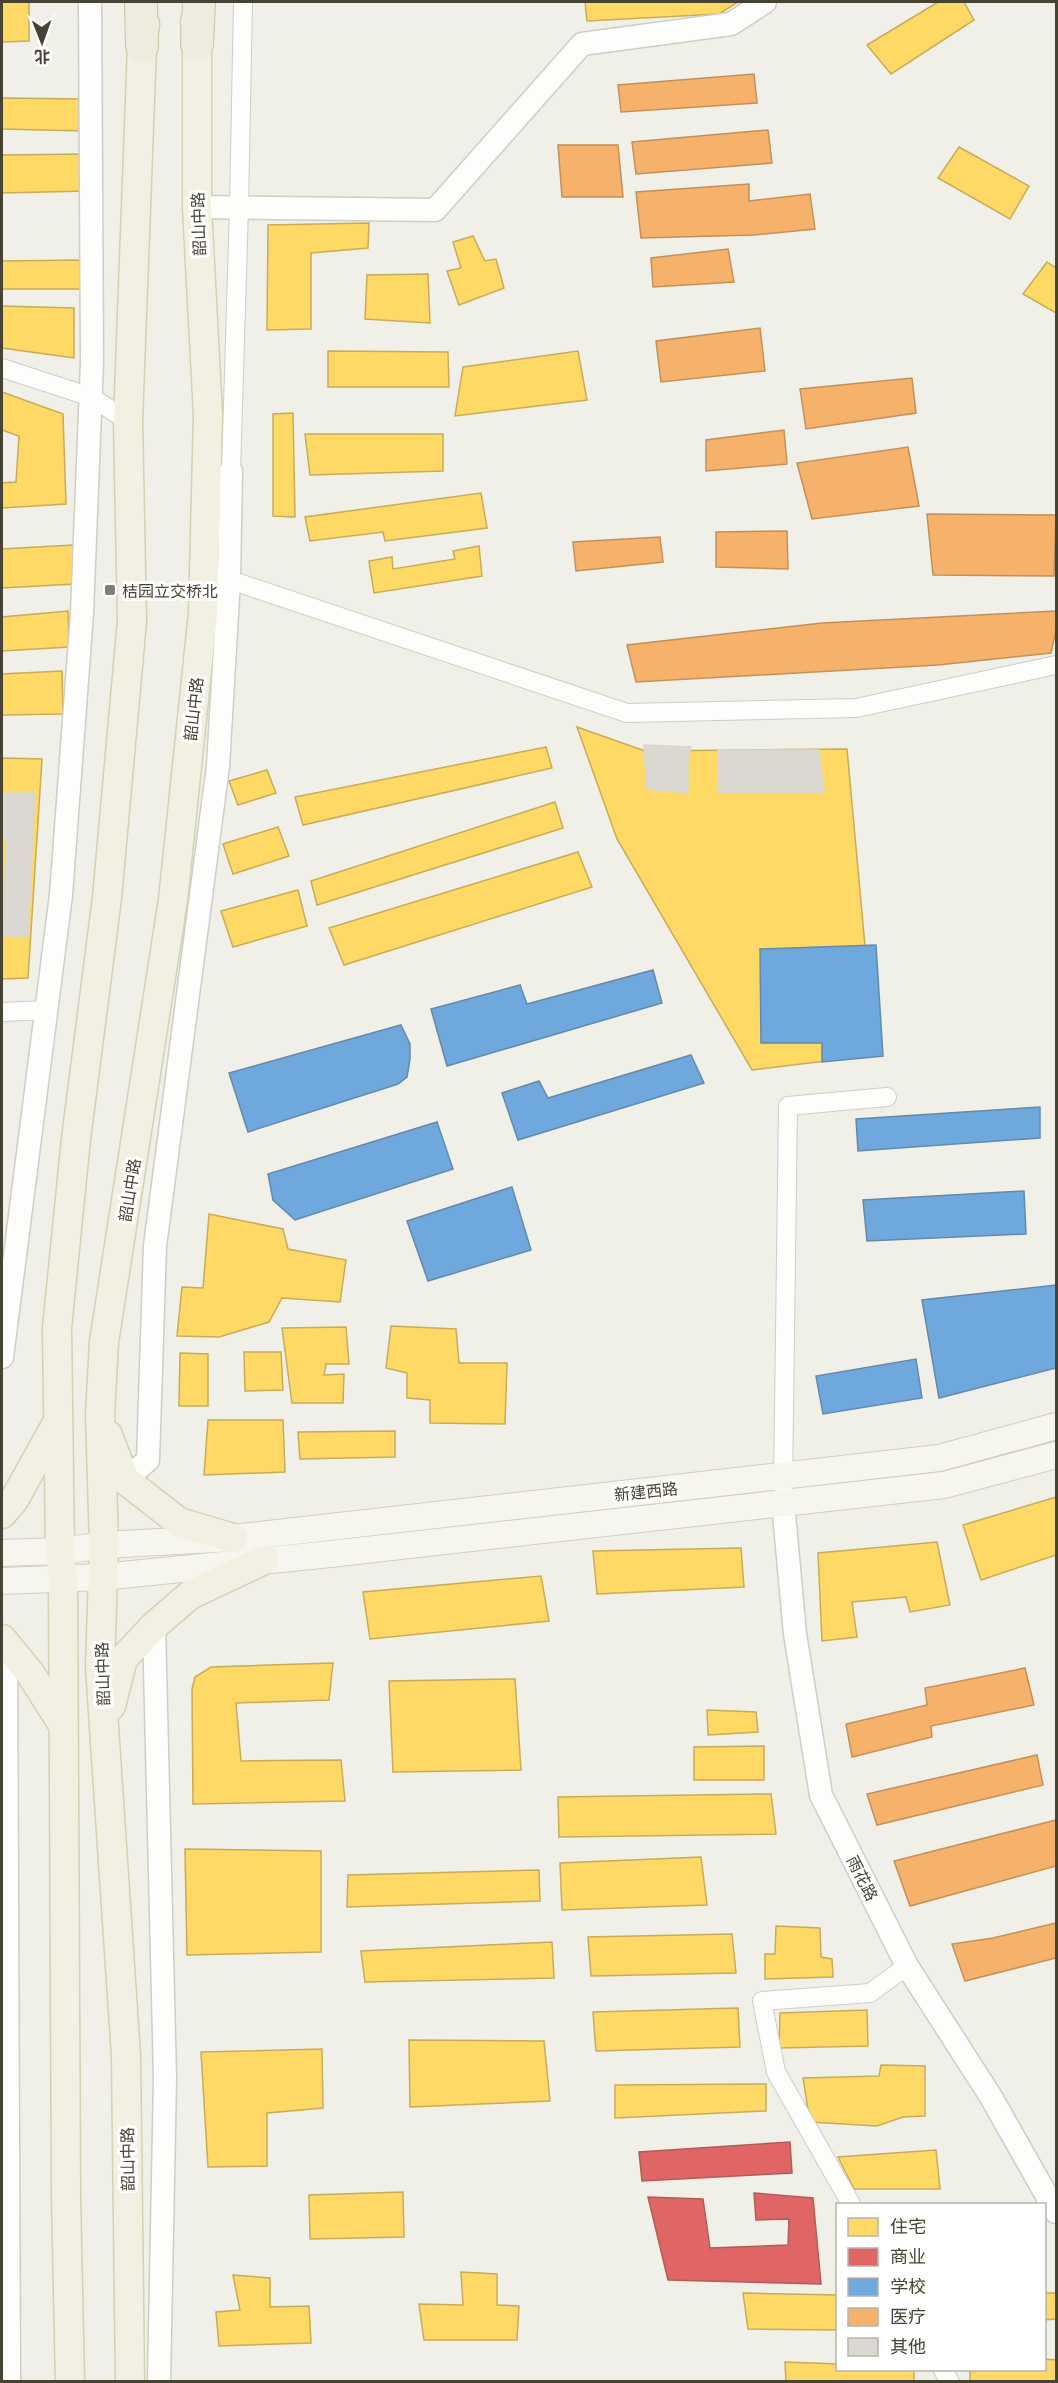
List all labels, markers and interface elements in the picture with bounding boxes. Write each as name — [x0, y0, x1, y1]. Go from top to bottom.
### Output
north arrow — [12, 12, 72, 72]
text: 北 — [34, 48, 50, 67]
street label: 韶山中路 — [187, 192, 209, 256]
place label: 桔园立交桥北 — [122, 581, 218, 600]
marker: 桔园立交桥北 — [103, 583, 117, 597]
street label: 韶山中路 — [180, 676, 206, 742]
street label: 韶山中路 — [115, 1157, 143, 1223]
street label: 新建西路 — [613, 1478, 679, 1504]
street label: 韶山中路 — [91, 1642, 113, 1706]
street label: 雨花路 — [844, 1852, 882, 1904]
street label: 韶山中路 — [117, 2127, 137, 2191]
legend — [836, 2203, 1046, 2371]
text: 住宅 — [890, 2215, 926, 2237]
text: 商业 — [890, 2245, 926, 2267]
text: 学校 — [890, 2275, 926, 2297]
text: 医疗 — [890, 2305, 926, 2327]
text: 其他 — [890, 2335, 926, 2357]

